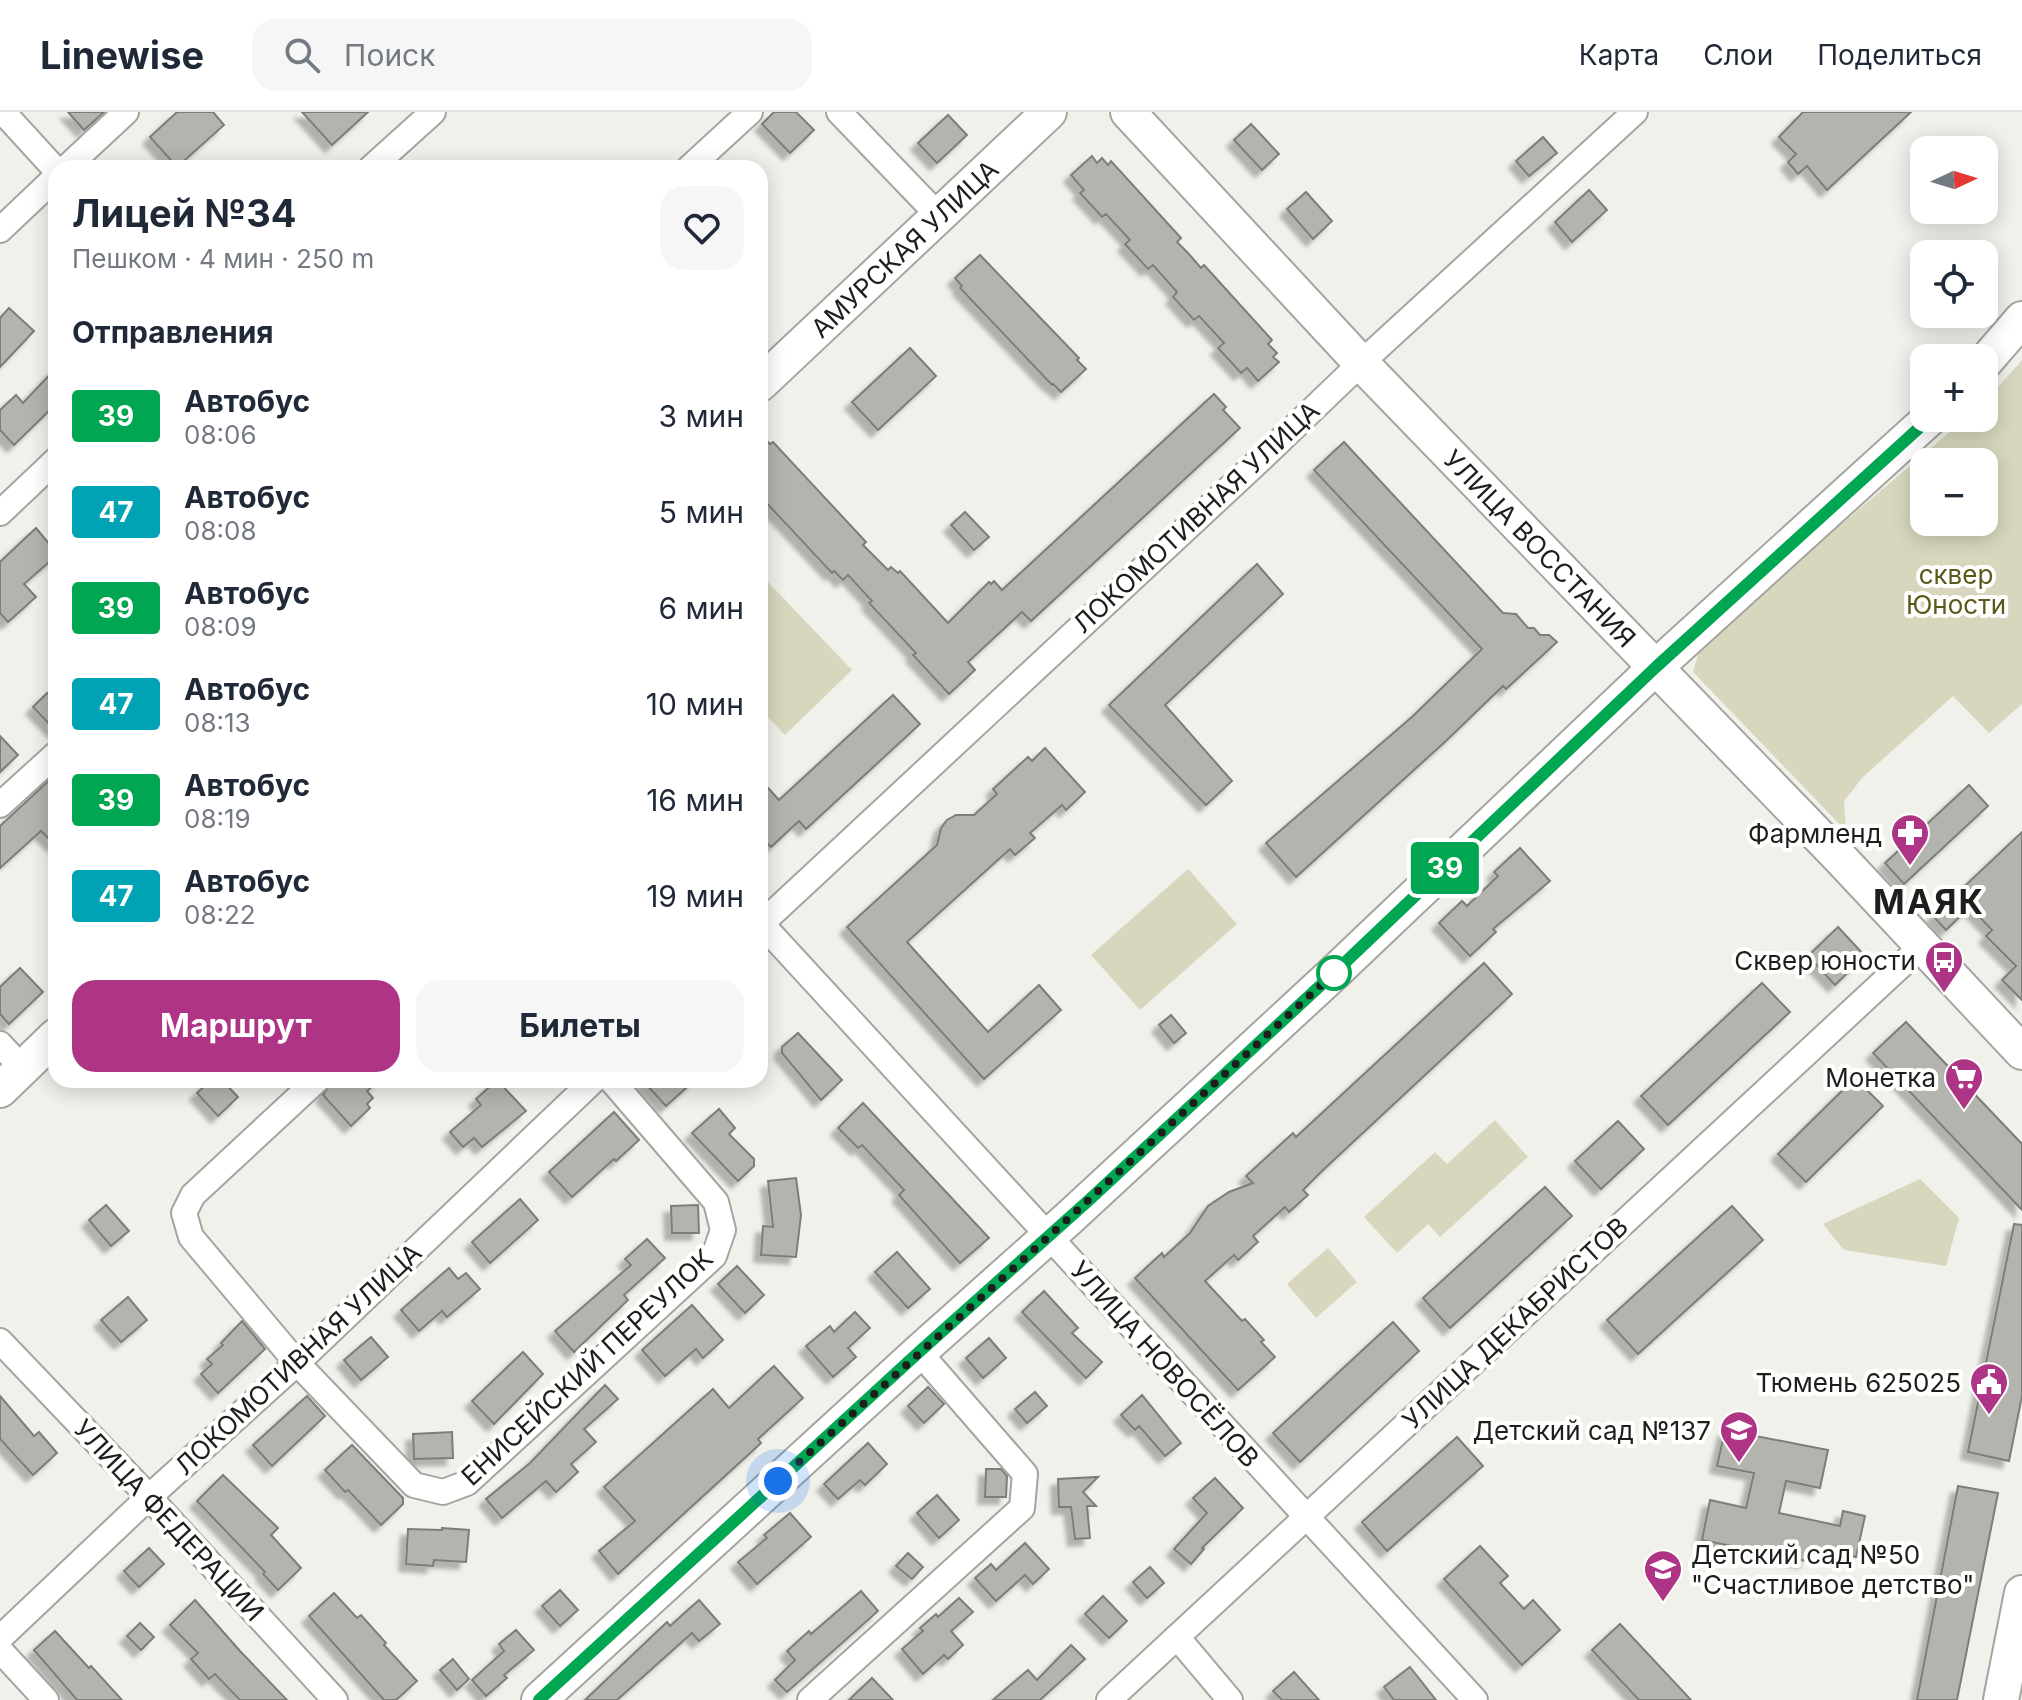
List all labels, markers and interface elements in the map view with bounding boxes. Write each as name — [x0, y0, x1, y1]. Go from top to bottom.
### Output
search box — [252, 19, 812, 91]
text: Linewise — [40, 32, 204, 78]
icon: search — [280, 33, 324, 77]
text: Поиск — [344, 37, 436, 73]
text: Карта — [1579, 38, 1659, 72]
text: Слои — [1703, 38, 1773, 72]
text: Поделиться — [1817, 38, 1982, 72]
north arrow — [1910, 136, 1998, 224]
map controls — [1910, 136, 1998, 536]
street label: АМУРСКАЯ УЛИЦА — [804, 153, 1004, 344]
button: heart — [660, 186, 744, 270]
text: Лицей №34 — [72, 190, 296, 236]
button: locate — [1910, 240, 1998, 328]
text: Пешком · 4 мин · 250 m — [72, 243, 374, 274]
text: Отправления — [72, 314, 274, 350]
button: + — [1910, 344, 1998, 432]
text: Автобус — [184, 383, 310, 419]
street label: ЛОКОМОТИВНАЯ УЛИЦА — [1067, 395, 1326, 639]
text: 3 мин — [658, 398, 744, 434]
text: 39 — [98, 399, 134, 433]
text: 08:06 — [184, 419, 257, 450]
street label: УЛИЦА ВОССТАНИЯ — [1438, 443, 1642, 653]
button: − — [1910, 448, 1998, 536]
text: Автобус — [184, 479, 310, 515]
text: 5 мин — [659, 494, 744, 530]
text: 47 — [98, 495, 134, 529]
text: 08:08 — [184, 515, 256, 546]
park label: сквер Юности — [1906, 559, 2006, 620]
text: Автобус — [184, 575, 310, 611]
text: 6 мин — [658, 590, 744, 626]
text: 39 — [98, 591, 134, 625]
text: 08:09 — [184, 611, 257, 642]
text: Автобус — [184, 671, 310, 707]
text: 10 мин — [646, 686, 744, 722]
text: 47 — [98, 687, 134, 721]
text: 08:13 — [184, 707, 251, 738]
text: Автобус — [184, 767, 310, 803]
text: 16 мин — [646, 782, 744, 818]
text: 39 — [98, 783, 134, 817]
text: 08:19 — [184, 803, 251, 834]
pharmacy icon: Фармленд — [1889, 812, 1931, 867]
place label: Фармленд — [1748, 818, 1882, 849]
line badge: 39 — [1409, 842, 1481, 894]
text: 39 — [1427, 851, 1463, 885]
text: Автобус — [184, 863, 310, 899]
text: 19 мин — [646, 878, 744, 914]
text: 47 — [98, 879, 134, 913]
district label: МАЯК — [1873, 881, 1985, 922]
text: 08:22 — [184, 899, 256, 930]
bus stop icon: Сквер юности — [1923, 939, 1965, 994]
place label: Сквер юности — [1734, 945, 1916, 976]
unlabelled marker — [1317, 956, 1351, 990]
button: Маршрут — [72, 980, 400, 1072]
button: Билеты — [416, 980, 744, 1072]
supermarket icon: Монетка — [1943, 1056, 1985, 1111]
place label: Монетка — [1825, 1062, 1936, 1093]
street label: УЛИЦА ДЕКАБРИСТОВ — [1396, 1211, 1634, 1435]
street label: ЛОКОМОТИВНАЯ УЛИЦА — [169, 1237, 428, 1481]
street label: ЕНИСЕЙСКИЙ ПЕРЕУЛОК — [455, 1242, 719, 1492]
street label: УЛИЦА НОВОСЁЛОВ — [1064, 1255, 1266, 1473]
public building icon: Тюмень 625025 — [1968, 1361, 2010, 1416]
place label: Тюмень 625025 — [1756, 1367, 1961, 1398]
school or university icon: Детский сад №137 — [1718, 1409, 1760, 1464]
street label: УЛИЦА ФЕДЕРАЦИИ — [68, 1413, 270, 1627]
place label: Детский сад №137 — [1473, 1415, 1711, 1446]
your location — [758, 1461, 798, 1501]
place label: Детский сад №50 "Счастливое детство" — [1691, 1539, 1974, 1600]
school or university icon: Детский сад №50 "Счастливое детство" — [1642, 1548, 1684, 1603]

